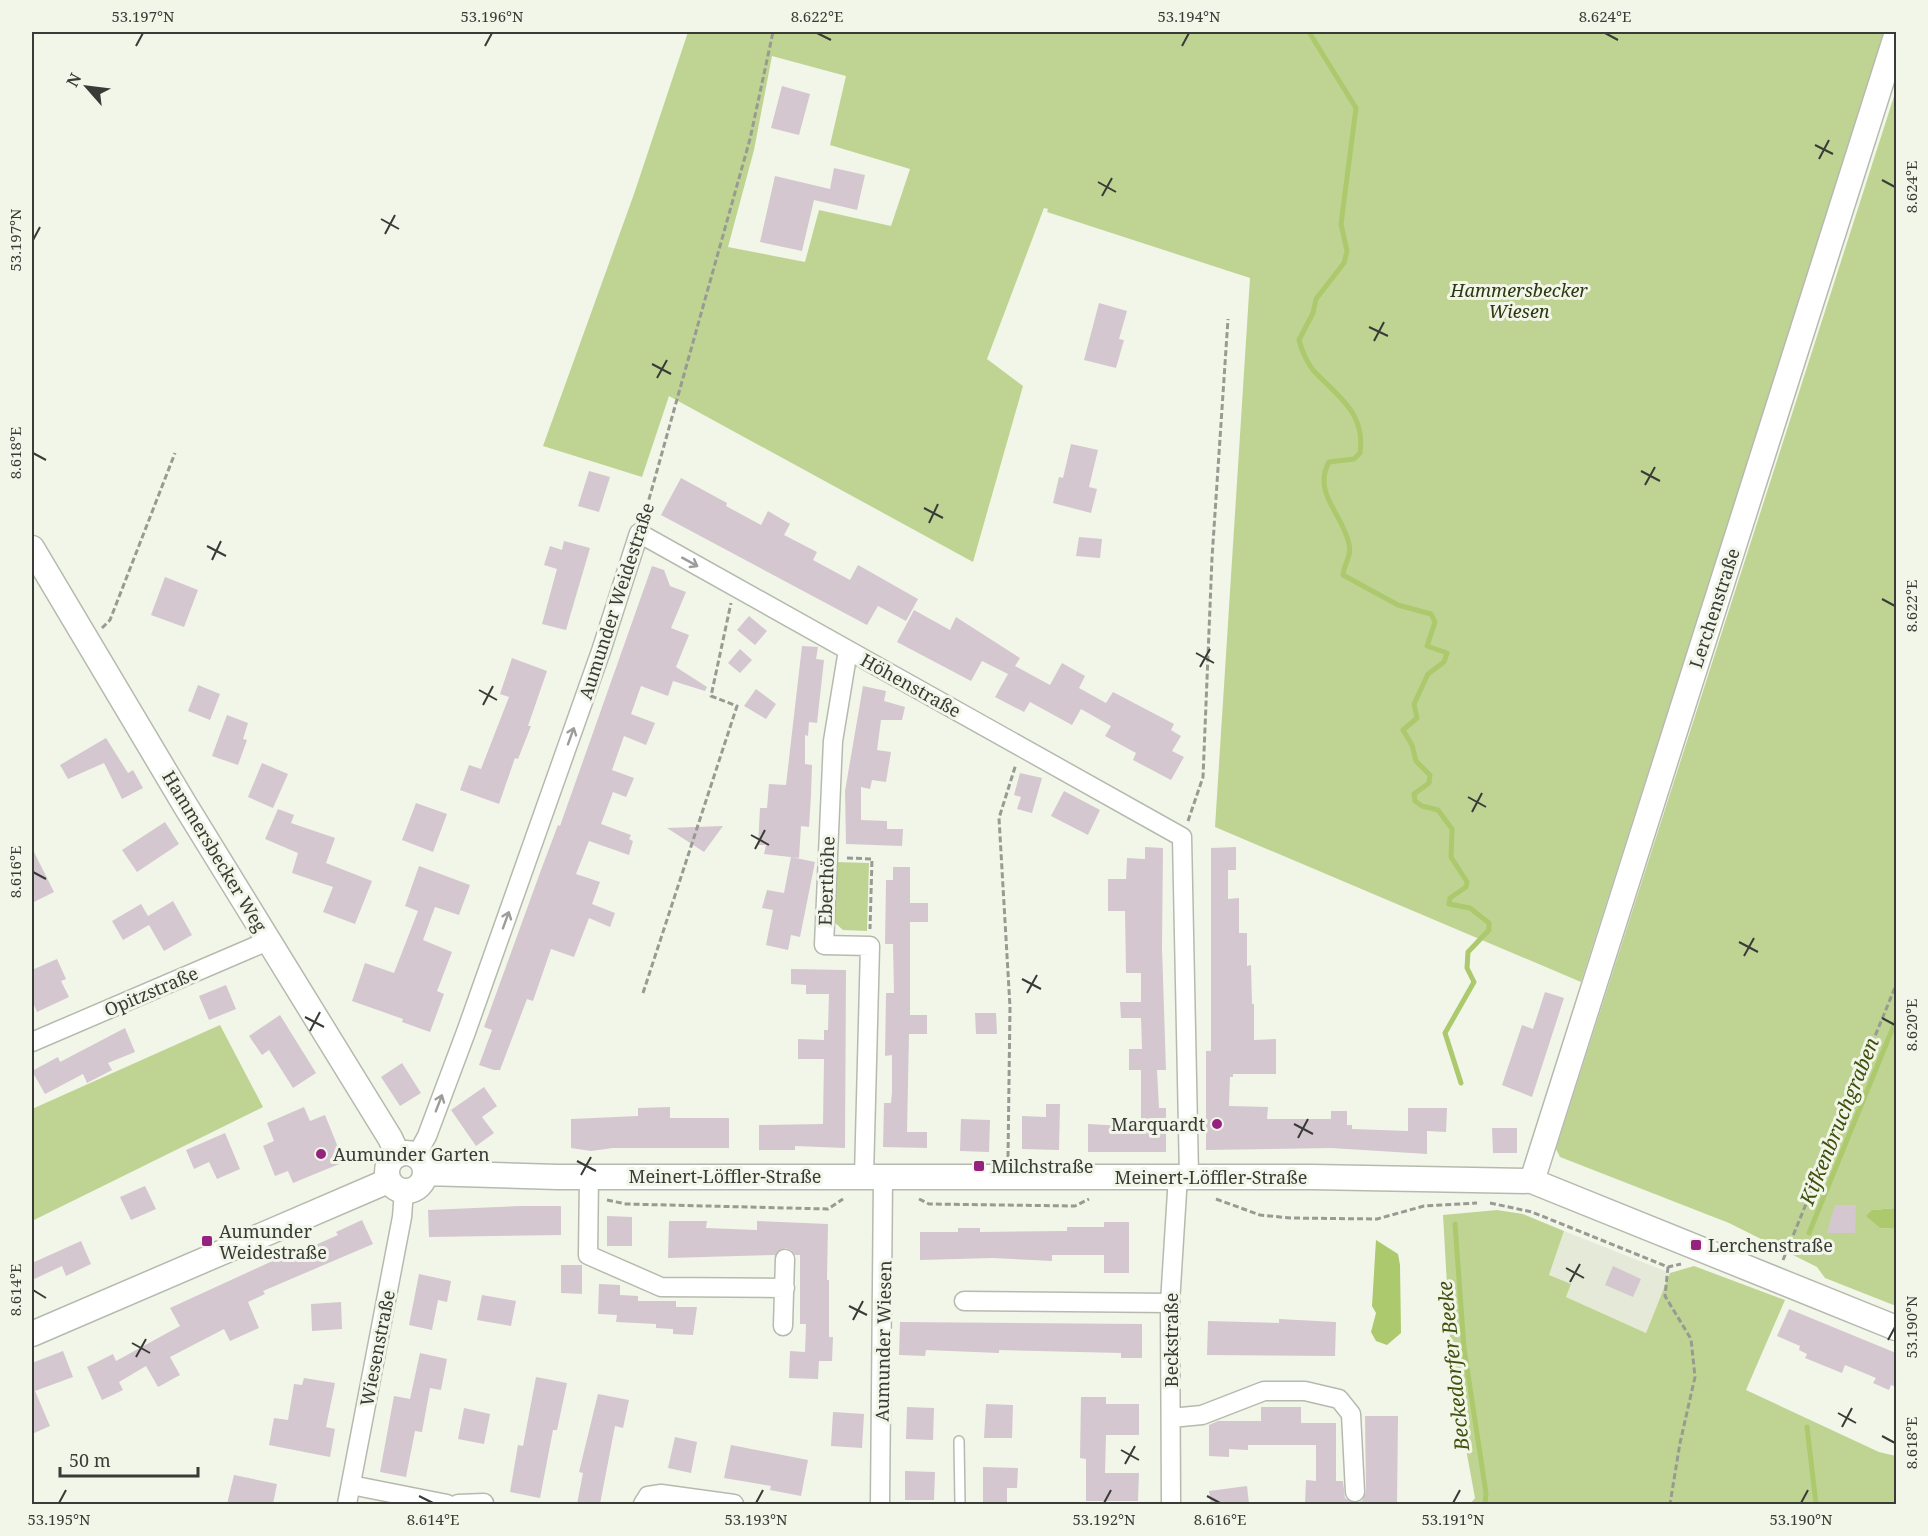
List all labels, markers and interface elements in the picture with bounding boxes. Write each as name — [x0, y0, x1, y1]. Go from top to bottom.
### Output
text: 53.197°N — [111, 6, 175, 26]
text: 53.196°N — [460, 6, 524, 26]
text: 8.622°E — [791, 6, 843, 26]
text: 53.194°N — [1157, 6, 1221, 26]
text: 8.624°E — [1579, 6, 1631, 26]
north arrow — [57, 57, 117, 117]
text: N — [61, 69, 87, 91]
text: 8.624°E — [1901, 161, 1921, 213]
text: 53.197°N — [5, 208, 25, 272]
park label: Hammersbecker Wiesen — [1449, 278, 1588, 323]
text: 8.618°E — [5, 427, 25, 479]
street label: Aumunder Weidestraße — [573, 500, 659, 702]
street label: Lerchenstraße — [1683, 545, 1745, 671]
one-way arrow — [681, 556, 698, 568]
text: 8.622°E — [1901, 580, 1921, 632]
street label: Höhenstraße — [857, 648, 965, 722]
one-way arrow — [567, 727, 578, 746]
street label: Hammersbecker Weg — [157, 766, 273, 936]
street label: Eberthöhe — [812, 836, 840, 926]
text: 8.616°E — [5, 846, 25, 898]
one-way arrow — [501, 911, 512, 930]
street label: Opitzstraße — [100, 960, 202, 1022]
text: 8.620°E — [1901, 999, 1921, 1051]
water label: Kifkenbruchgraben — [1793, 1033, 1885, 1210]
one-way arrow — [435, 1094, 446, 1113]
place label: Marquardt — [1111, 1112, 1205, 1136]
marker: Marquardt — [1210, 1117, 1224, 1131]
place label: Aumunder Garten — [333, 1142, 490, 1166]
marker: Aumunder Garten — [314, 1147, 328, 1161]
place label: Milchstraße — [991, 1154, 1094, 1178]
marker: Milchstraße — [972, 1159, 986, 1173]
street label: Meinert-Löffler-Straße — [629, 1164, 821, 1188]
street label: Meinert-Löffler-Straße — [1115, 1165, 1307, 1189]
place label: Aumunder Weidestraße — [219, 1219, 327, 1264]
place label: Lerchenstraße — [1708, 1233, 1833, 1257]
marker: Aumunder Weidestraße — [200, 1234, 214, 1248]
marker: Lerchenstraße — [1689, 1238, 1703, 1252]
street label: Aumunder Wiesen — [870, 1260, 896, 1422]
text: 8.614°E — [5, 1264, 25, 1316]
water label: Beckedorfer Beeke — [1431, 1280, 1475, 1453]
street label: Wiesenstraße — [354, 1288, 400, 1408]
street label: Beckstraße — [1159, 1293, 1183, 1387]
text: 53.190°N — [1901, 1295, 1921, 1359]
text: 8.618°E — [1901, 1417, 1921, 1469]
scale bar — [60, 1440, 198, 1478]
text: 50 m — [69, 1448, 111, 1472]
text: 53.195°N — [27, 1509, 91, 1529]
text: 8.614°E — [407, 1509, 459, 1529]
text: 53.193°N — [724, 1509, 788, 1529]
text: 53.192°N — [1072, 1509, 1136, 1529]
text: 8.616°E — [1194, 1509, 1246, 1529]
text: 53.191°N — [1421, 1509, 1485, 1529]
text: 53.190°N — [1769, 1509, 1833, 1529]

